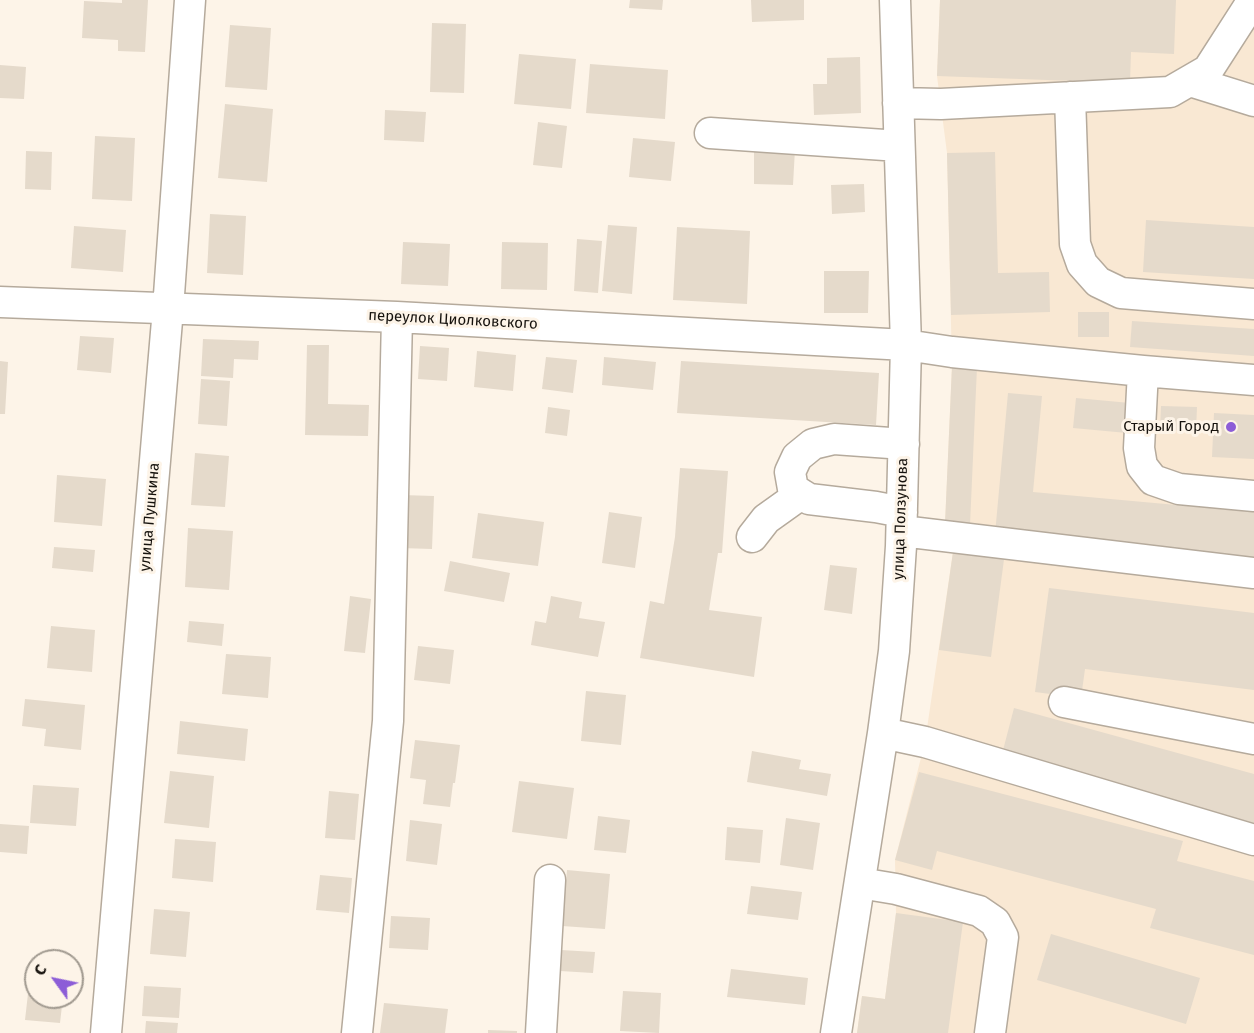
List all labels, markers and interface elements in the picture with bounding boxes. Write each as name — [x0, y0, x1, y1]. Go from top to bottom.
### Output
street label: переулок Циолковского — [368, 307, 538, 333]
place label: Старый Город — [1123, 418, 1219, 436]
marker: Старый Город — [1224, 420, 1238, 434]
street label: улица Ползунова — [890, 458, 912, 580]
street label: улица Пушкина — [136, 462, 164, 572]
north arrow — [24, 949, 84, 1009]
text: С — [30, 961, 51, 979]

